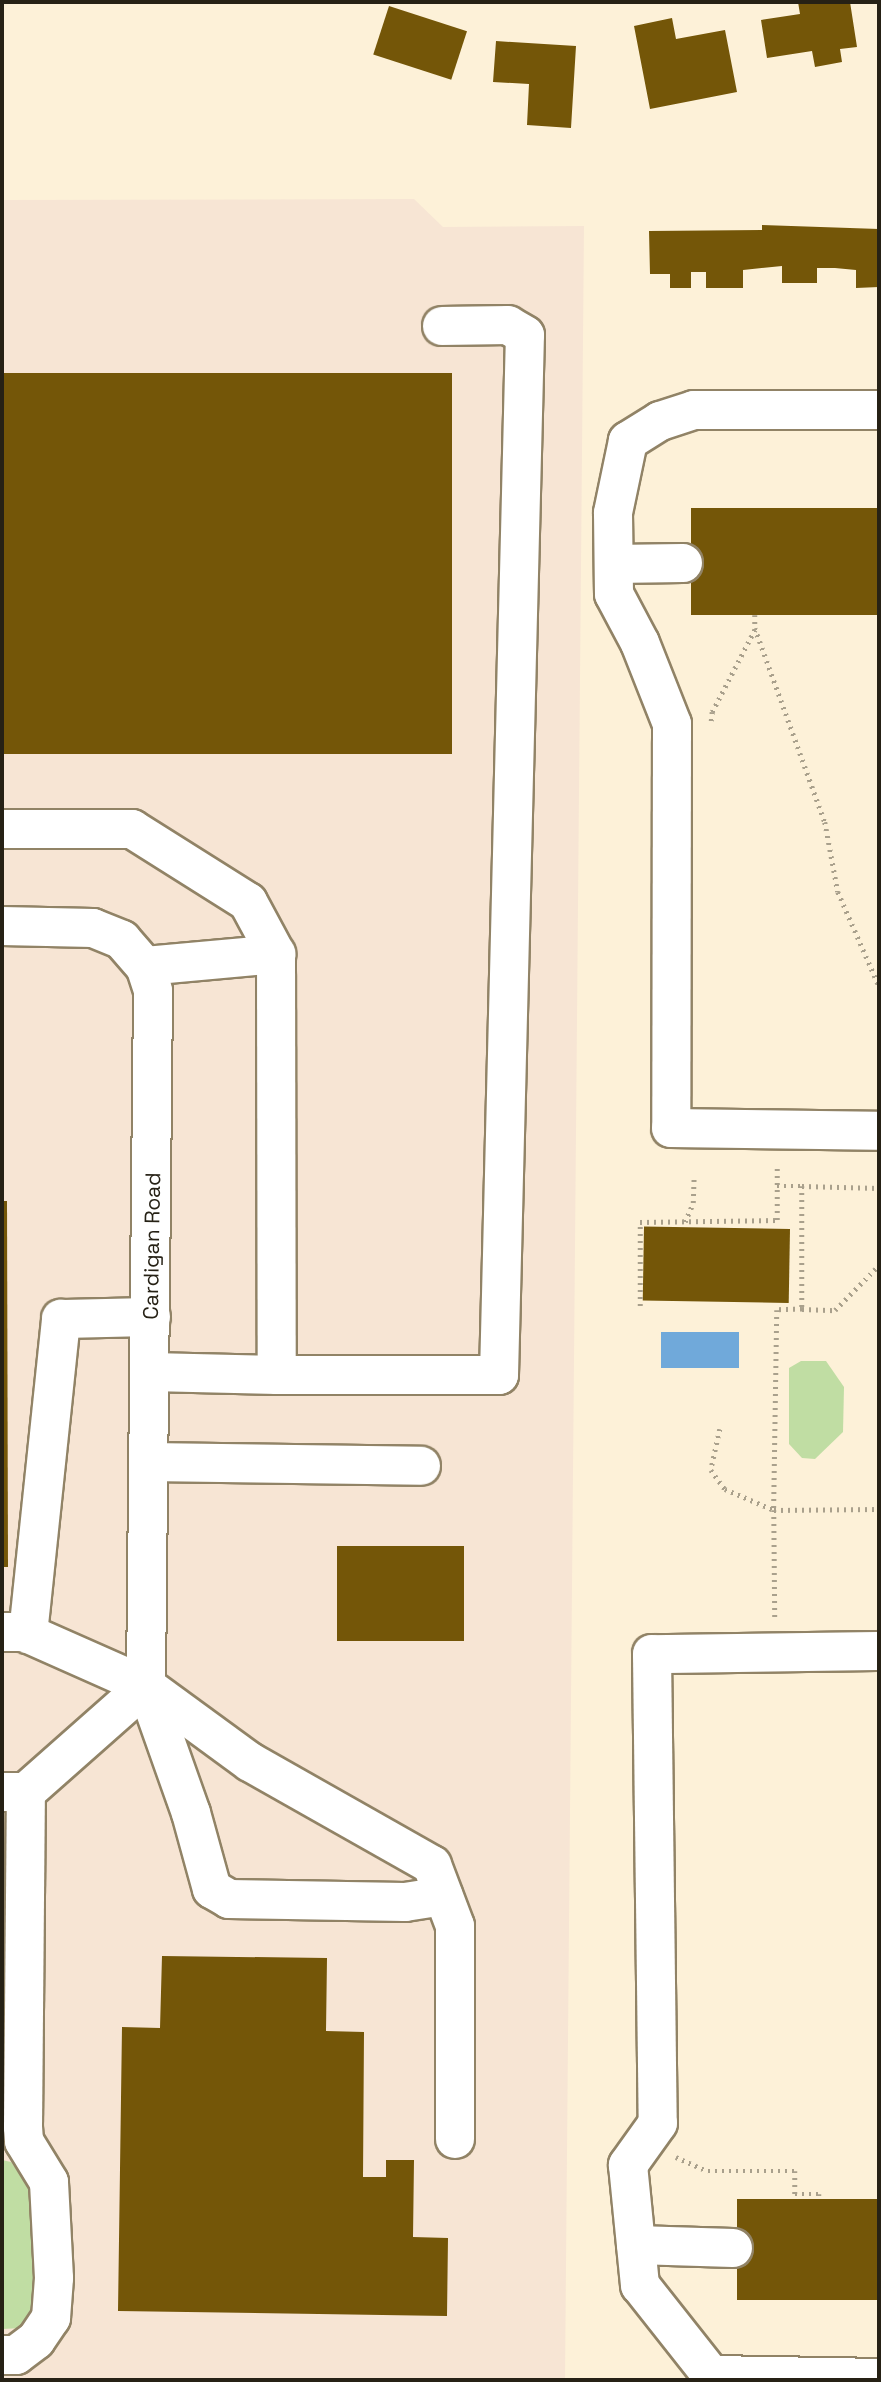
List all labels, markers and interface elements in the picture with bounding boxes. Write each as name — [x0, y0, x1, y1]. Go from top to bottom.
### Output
street label: Cardigan Road — [138, 1172, 166, 1320]

